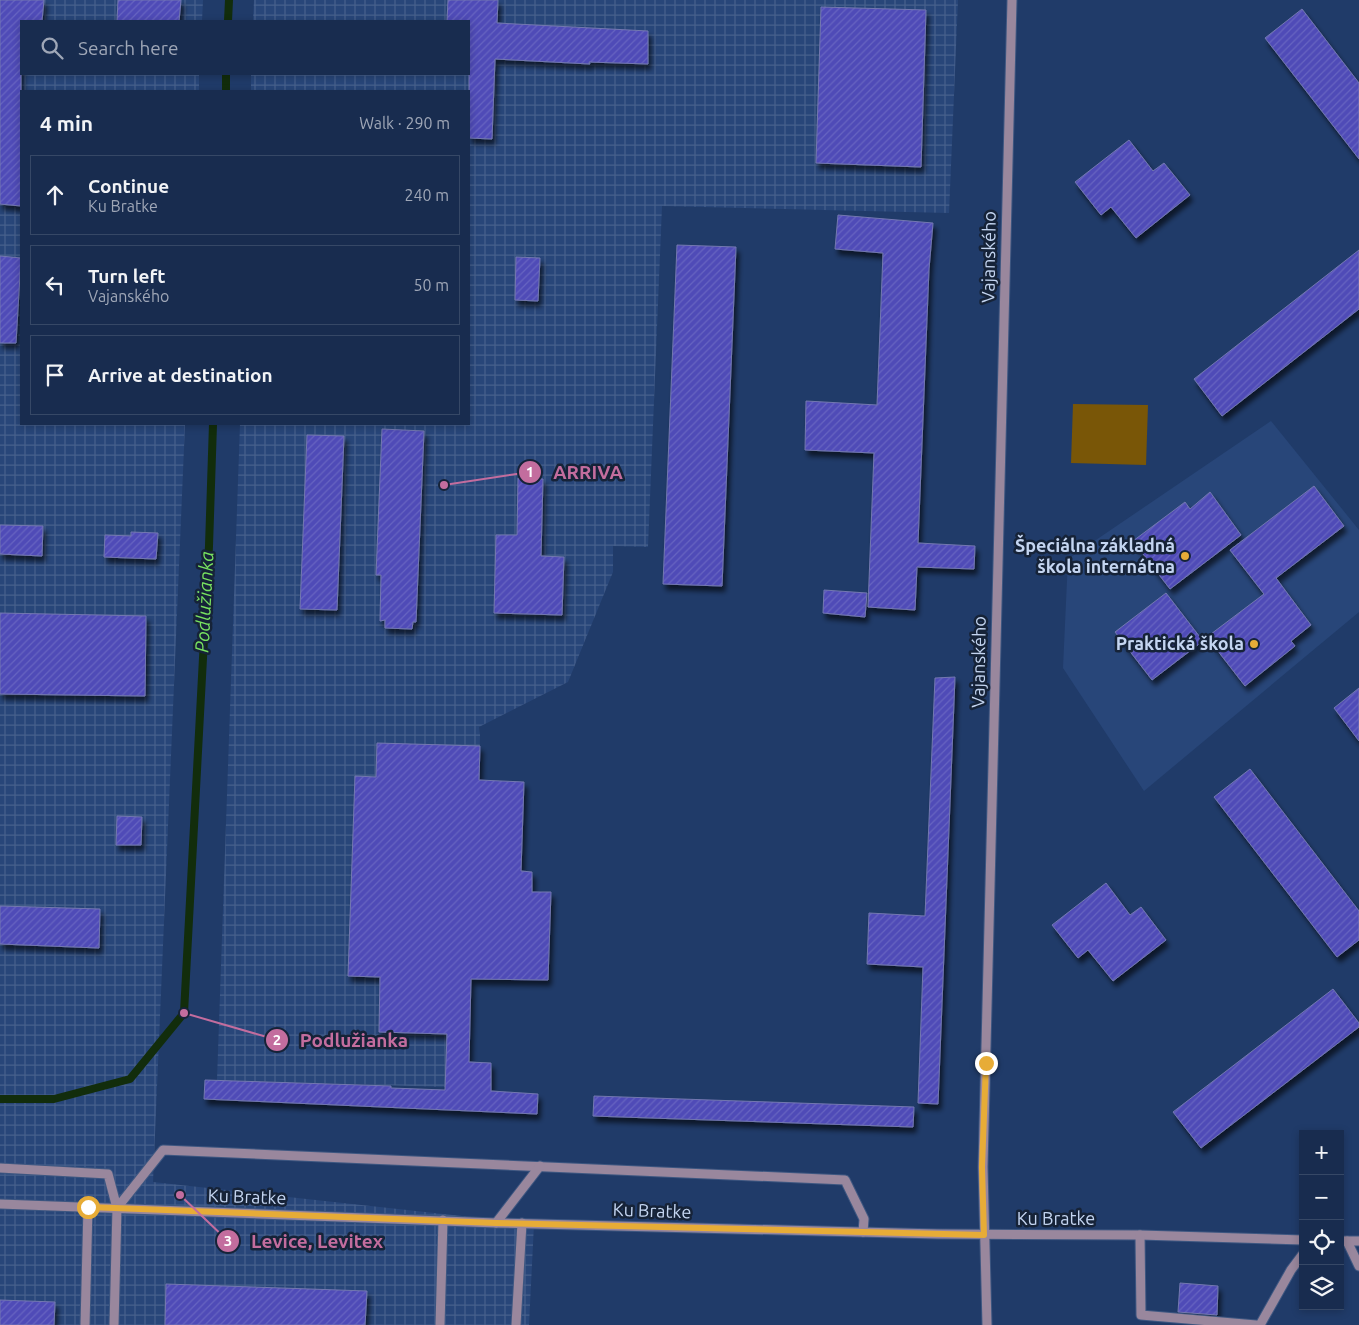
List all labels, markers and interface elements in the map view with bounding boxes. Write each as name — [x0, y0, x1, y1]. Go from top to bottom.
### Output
search box — [20, 20, 470, 75]
icon: search — [38, 34, 66, 62]
text: Search here — [78, 37, 178, 59]
text: 4 min — [40, 111, 93, 135]
text: Walk · 290 m — [359, 114, 450, 132]
text: Continue — [88, 175, 169, 197]
icon: ahead — [41, 181, 69, 209]
text: 240 m — [404, 186, 449, 204]
text: Ku Bratke — [88, 197, 158, 215]
street label: Vajanského — [977, 211, 999, 303]
text: Turn left — [88, 265, 166, 287]
icon: left — [41, 271, 69, 299]
text: 50 m — [413, 276, 449, 294]
text: Vajanského — [88, 287, 169, 305]
icon: arrive — [41, 361, 69, 389]
text: Arrive at destination — [88, 364, 273, 386]
callout: ARRIVA — [518, 455, 632, 489]
text: ARRIVA — [553, 461, 623, 483]
text: 1 — [526, 463, 534, 480]
place label: Špeciálna základná škola internátna — [1015, 534, 1175, 576]
marker: Špeciálna základná škola internátna — [1179, 550, 1191, 562]
water label: Podlužianka — [190, 551, 218, 653]
street label: Vajanského — [967, 616, 989, 708]
place label: Praktická škola — [1116, 633, 1244, 653]
marker: Praktická škola — [1248, 638, 1260, 650]
callout: Podlužianka — [265, 1023, 418, 1057]
text: Podlužianka — [300, 1029, 408, 1051]
text: 2 — [273, 1031, 281, 1048]
route end — [975, 1052, 998, 1075]
map controls — [1299, 1130, 1344, 1310]
button: + — [1299, 1130, 1344, 1175]
button: − — [1299, 1175, 1344, 1220]
street label: Ku Bratke — [207, 1185, 287, 1207]
route start — [77, 1196, 100, 1219]
street label: Ku Bratke — [612, 1199, 692, 1221]
street label: Ku Bratke — [1017, 1208, 1095, 1228]
button: locate — [1299, 1220, 1344, 1265]
callout: Levice, Levitex — [216, 1224, 393, 1258]
text: Levice, Levitex — [251, 1230, 384, 1252]
text: 3 — [224, 1232, 232, 1249]
button: layers — [1299, 1265, 1344, 1310]

